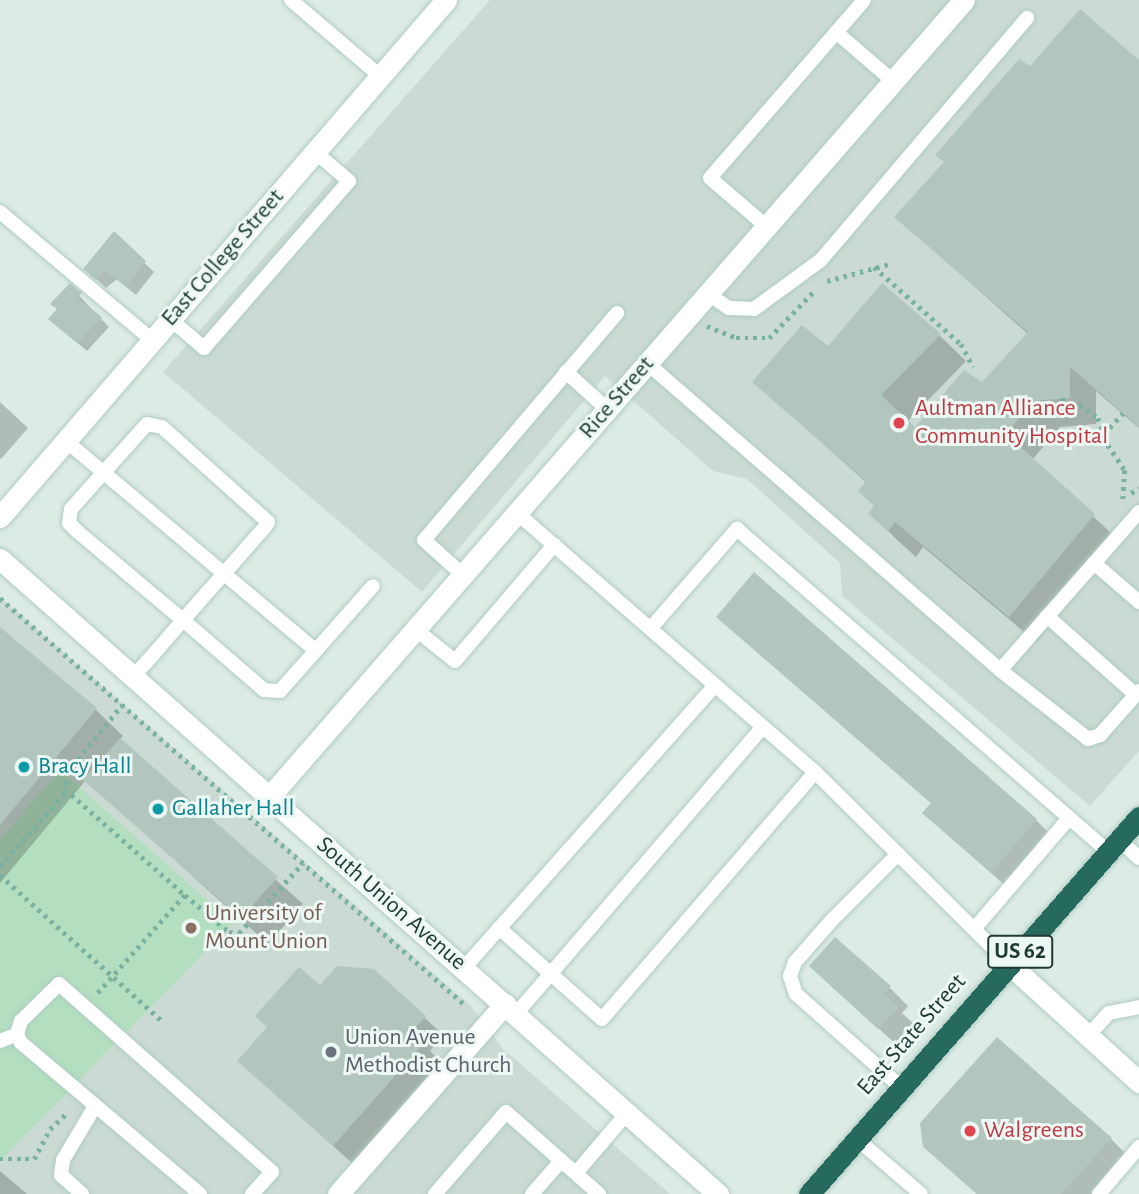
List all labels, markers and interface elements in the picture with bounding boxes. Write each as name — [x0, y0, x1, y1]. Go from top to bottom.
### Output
street label: East College Street — [156, 184, 290, 332]
street label: Rice Street — [573, 351, 661, 445]
place label: Aultman Alliance Community Hospital — [915, 395, 1108, 451]
marker: Aultman Alliance Community Hospital — [889, 413, 909, 433]
place label: Bracy Hall — [38, 753, 132, 781]
marker: Bracy Hall — [16, 759, 32, 775]
place label: Gallaher Hall — [172, 795, 294, 823]
marker: Gallaher Hall — [150, 801, 166, 817]
street label: South Union Avenue — [310, 831, 472, 977]
place label: University of Mount Union — [205, 900, 328, 956]
marker: University of Mount Union — [183, 920, 199, 936]
road number: US 62 — [987, 932, 1053, 972]
street label: East State Street — [851, 968, 973, 1102]
place label: Union Avenue Methodist Church — [345, 1024, 512, 1080]
marker: Union Avenue Methodist Church — [323, 1044, 339, 1060]
place label: Walgreens — [984, 1117, 1084, 1145]
marker: Walgreens — [962, 1123, 978, 1139]

